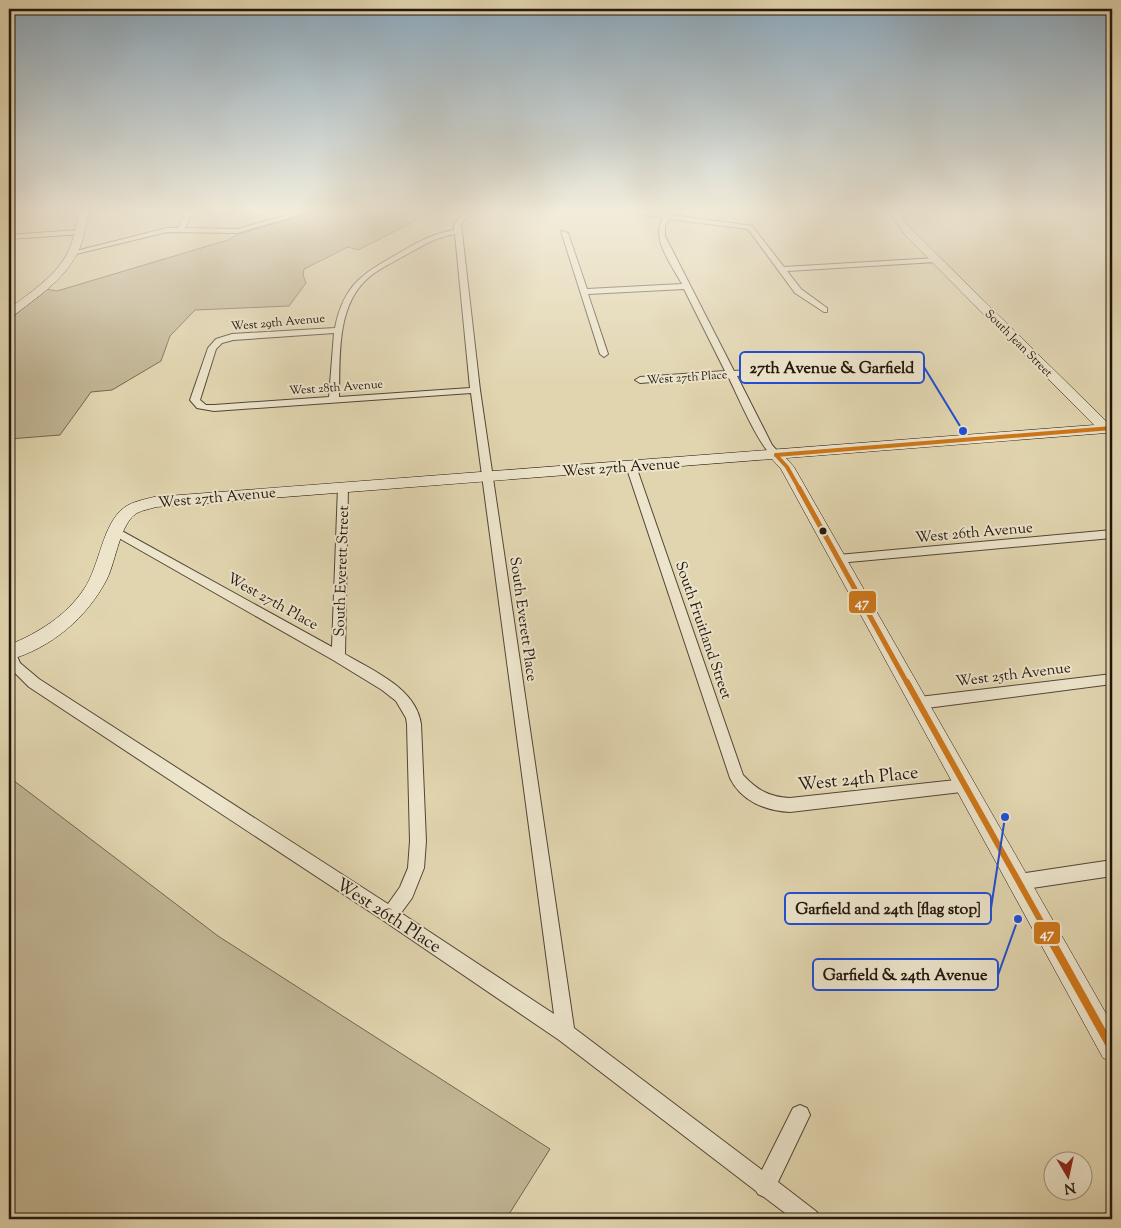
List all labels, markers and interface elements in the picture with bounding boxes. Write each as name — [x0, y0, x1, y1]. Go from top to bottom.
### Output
street label: South Jean Street — [980, 306, 1056, 382]
street label: West 29th Avenue — [230, 310, 326, 336]
callout: 27th Avenue & Garfield — [740, 352, 924, 383]
text: 27th Avenue & Garfield — [750, 358, 915, 381]
street label: West 27th Place — [646, 366, 728, 390]
street label: West 28th Avenue — [288, 376, 384, 400]
street label: West 27th Avenue — [561, 454, 681, 483]
street label: West 27th Avenue — [157, 483, 277, 514]
street label: South Everett Street — [330, 505, 355, 637]
street label: West 26th Avenue — [914, 518, 1034, 549]
unlabelled marker — [818, 526, 828, 536]
street label: South Everett Place — [503, 556, 542, 683]
street label: South Fruitland Street — [669, 559, 736, 702]
street label: West 27th Place — [223, 569, 322, 636]
line badge: 47 — [848, 590, 877, 614]
text: 47 — [854, 594, 870, 614]
street label: West 25th Avenue — [954, 658, 1072, 693]
street label: West 24th Place — [797, 761, 920, 799]
street label: West 26th Place — [330, 873, 446, 961]
callout: Garfield and 24th [flag stop] — [785, 893, 991, 924]
text: Garfield and 24th [flag stop] — [795, 899, 981, 922]
line badge: 47 — [1033, 921, 1061, 945]
text: 47 — [1039, 925, 1055, 945]
callout: Garfield & 24th Avenue — [813, 959, 998, 990]
text: Garfield & 24th Avenue — [823, 965, 988, 988]
north arrow — [1044, 1150, 1094, 1200]
text: N — [1063, 1176, 1077, 1198]

